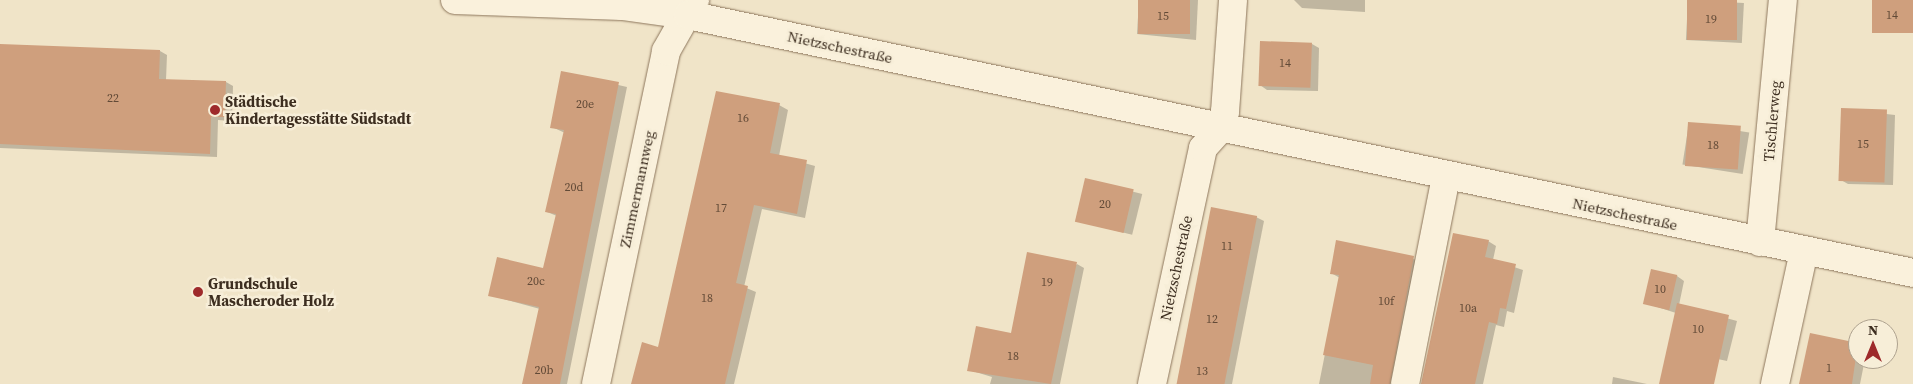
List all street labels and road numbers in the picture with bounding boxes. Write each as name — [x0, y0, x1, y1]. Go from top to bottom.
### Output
street label: Nietzschestraße — [786, 27, 894, 67]
street label: Tischlerweg — [1759, 80, 1785, 162]
street label: Zimmermannweg — [616, 129, 658, 249]
street label: Nietzschestraße — [1571, 194, 1679, 234]
street label: Nietzschestraße — [1156, 214, 1196, 322]

